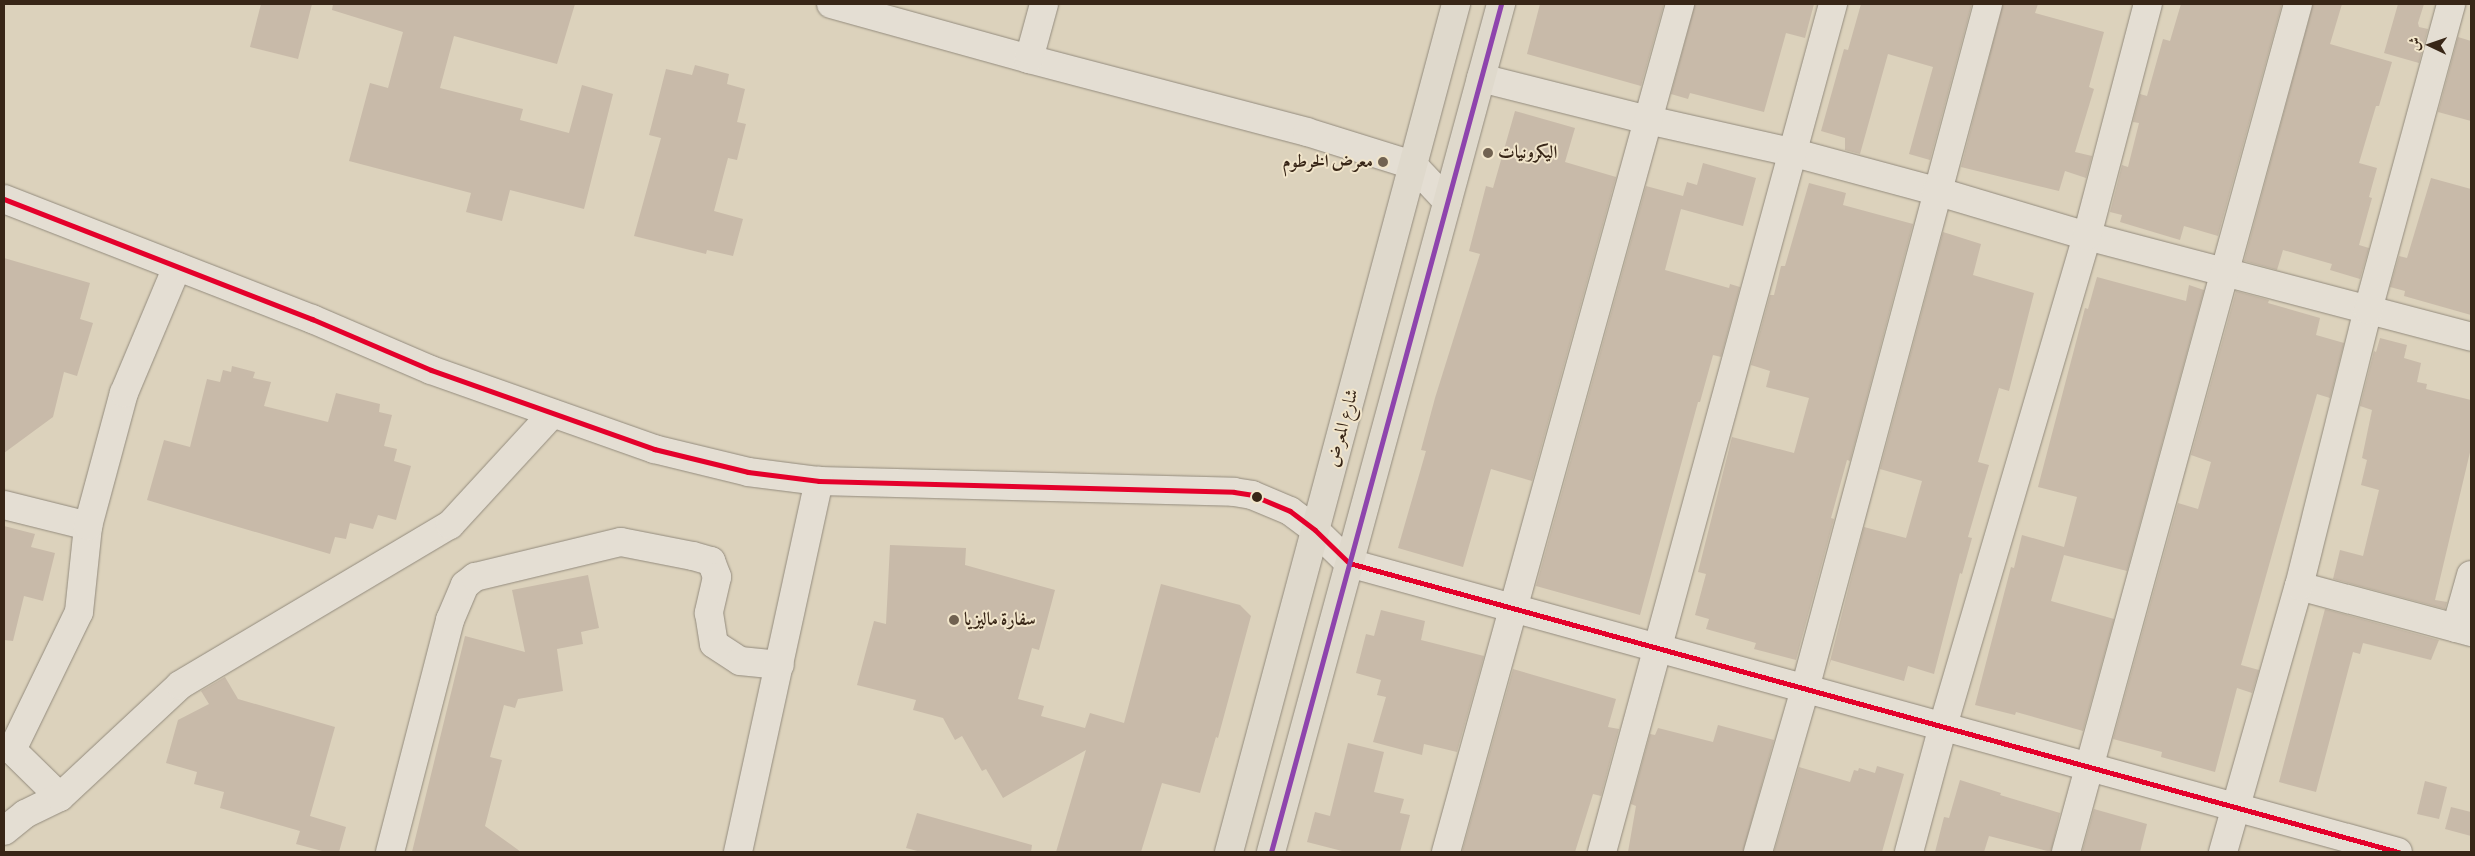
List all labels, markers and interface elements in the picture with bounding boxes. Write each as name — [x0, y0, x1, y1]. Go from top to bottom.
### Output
north arrow — [2405, 20, 2455, 70]
text: ش — [2406, 37, 2424, 52]
place label: اليكرونيات — [1498, 142, 1557, 164]
marker: اليكرونيات — [1482, 147, 1494, 159]
place label: معرض الخرطوم — [1283, 151, 1373, 173]
marker: معرض الخرطوم — [1377, 156, 1389, 168]
street label: شارع المعرض — [1322, 387, 1364, 469]
unlabelled marker — [1252, 492, 1262, 502]
place label: سفارة ماليزيا — [964, 609, 1036, 631]
marker: سفارة ماليزيا — [948, 614, 960, 626]

